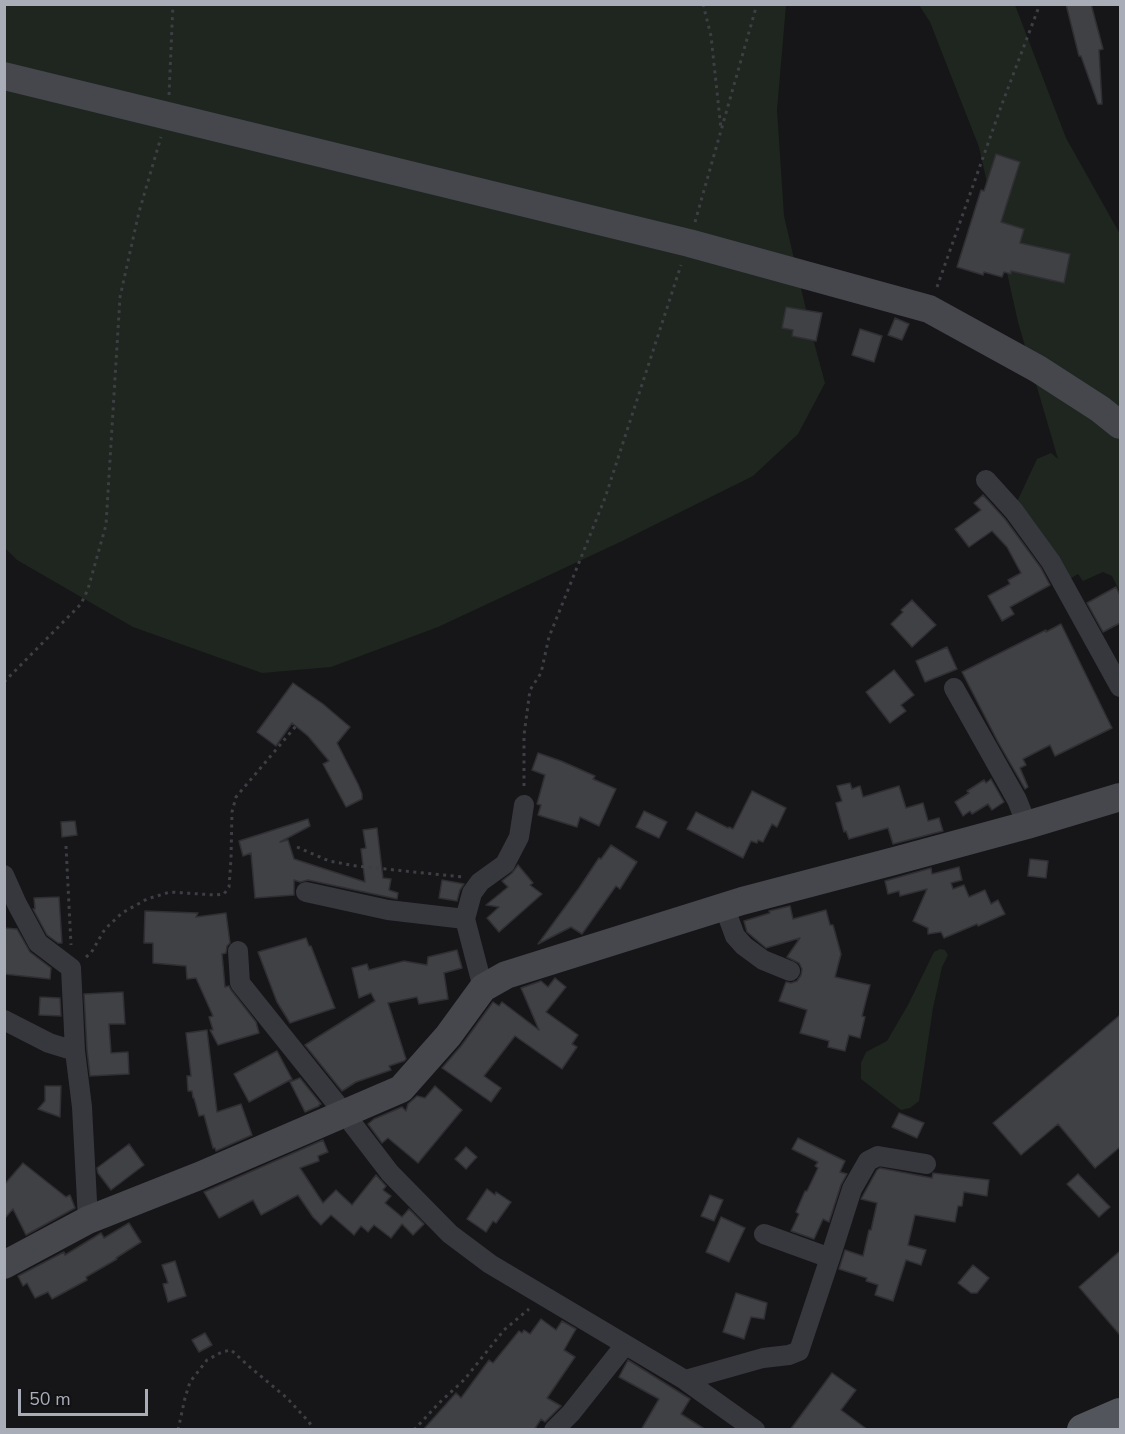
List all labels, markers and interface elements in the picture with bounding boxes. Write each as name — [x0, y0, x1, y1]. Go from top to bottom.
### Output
scale bar — [21, 1377, 152, 1415]
text: 50 m — [29, 1387, 71, 1411]

